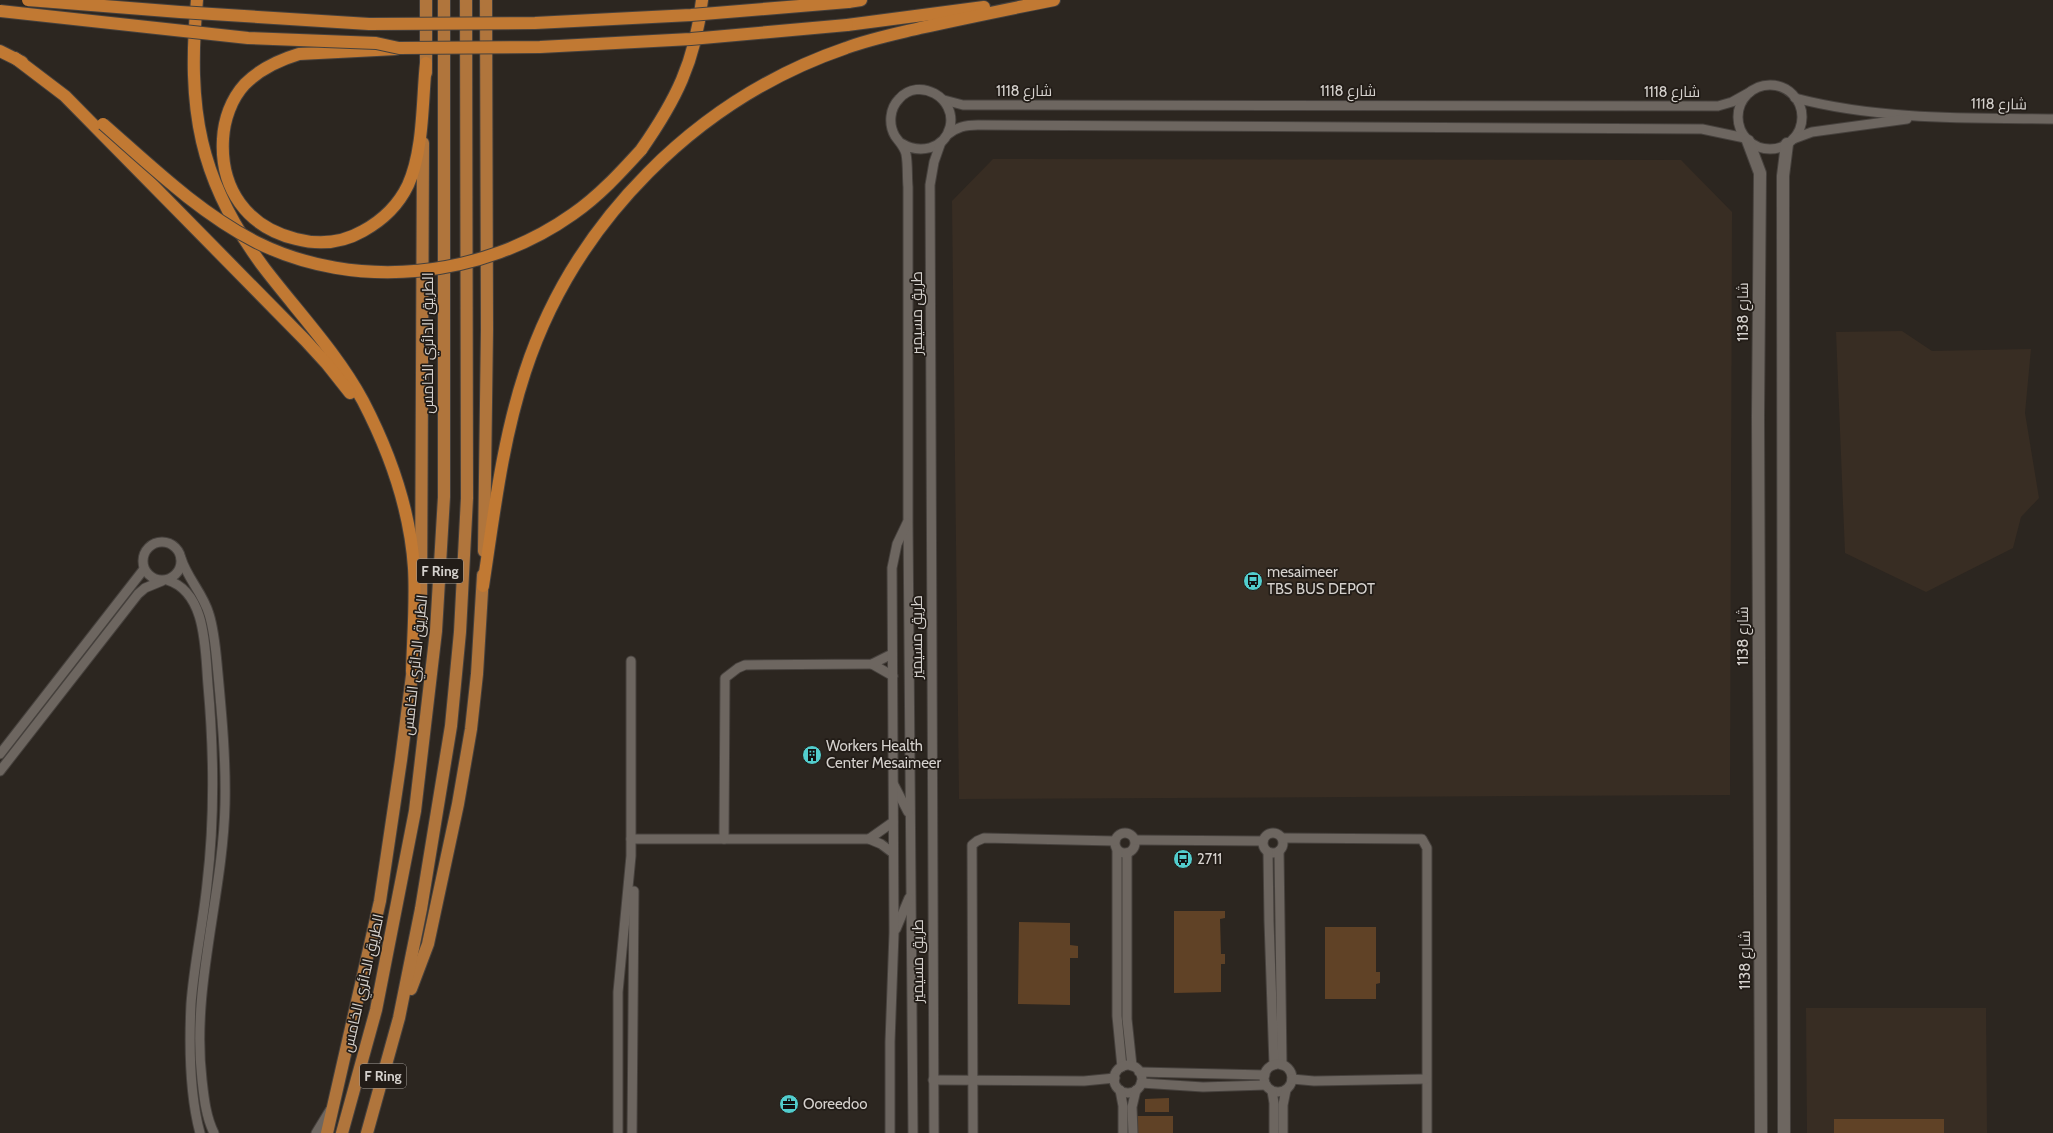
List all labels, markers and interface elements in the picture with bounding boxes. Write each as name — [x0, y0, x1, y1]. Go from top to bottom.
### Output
street label: شارع 1118 — [996, 82, 1052, 102]
street label: شارع 1118 — [1320, 82, 1376, 102]
street label: شارع 1118 — [1644, 83, 1700, 103]
street label: شارع 1118 — [1971, 95, 2027, 115]
street label: طريق مسيمير — [908, 271, 927, 356]
street label: الطريق الدائري الخامس — [419, 272, 440, 414]
street label: شارع 1138 — [1734, 282, 1754, 342]
road number: F Ring — [417, 559, 463, 583]
place label: mesaimeer TBS BUS DEPOT — [1267, 563, 1375, 598]
bus stop icon: mesaimeer TBS BUS DEPOT — [1242, 570, 1264, 592]
street label: الطريق الدائري الخامس — [399, 594, 434, 737]
street label: طريق مسيمير — [908, 595, 927, 680]
street label: شارع 1138 — [1734, 606, 1754, 666]
place label: Workers Health Center Mesaimeer — [826, 737, 942, 772]
building icon: Workers Health Center Mesaimeer — [801, 744, 823, 766]
bus stop icon: 2711 — [1172, 848, 1194, 870]
place label: 2711 — [1197, 850, 1222, 868]
street label: الطريق الدائري الخامس — [338, 912, 391, 1055]
street label: طريق مسيمير — [909, 919, 928, 1004]
street label: شارع 1138 — [1736, 930, 1756, 990]
road number: F Ring — [360, 1064, 406, 1088]
office icon: Ooreedoo — [778, 1093, 800, 1115]
place label: Ooreedoo — [803, 1095, 867, 1113]

